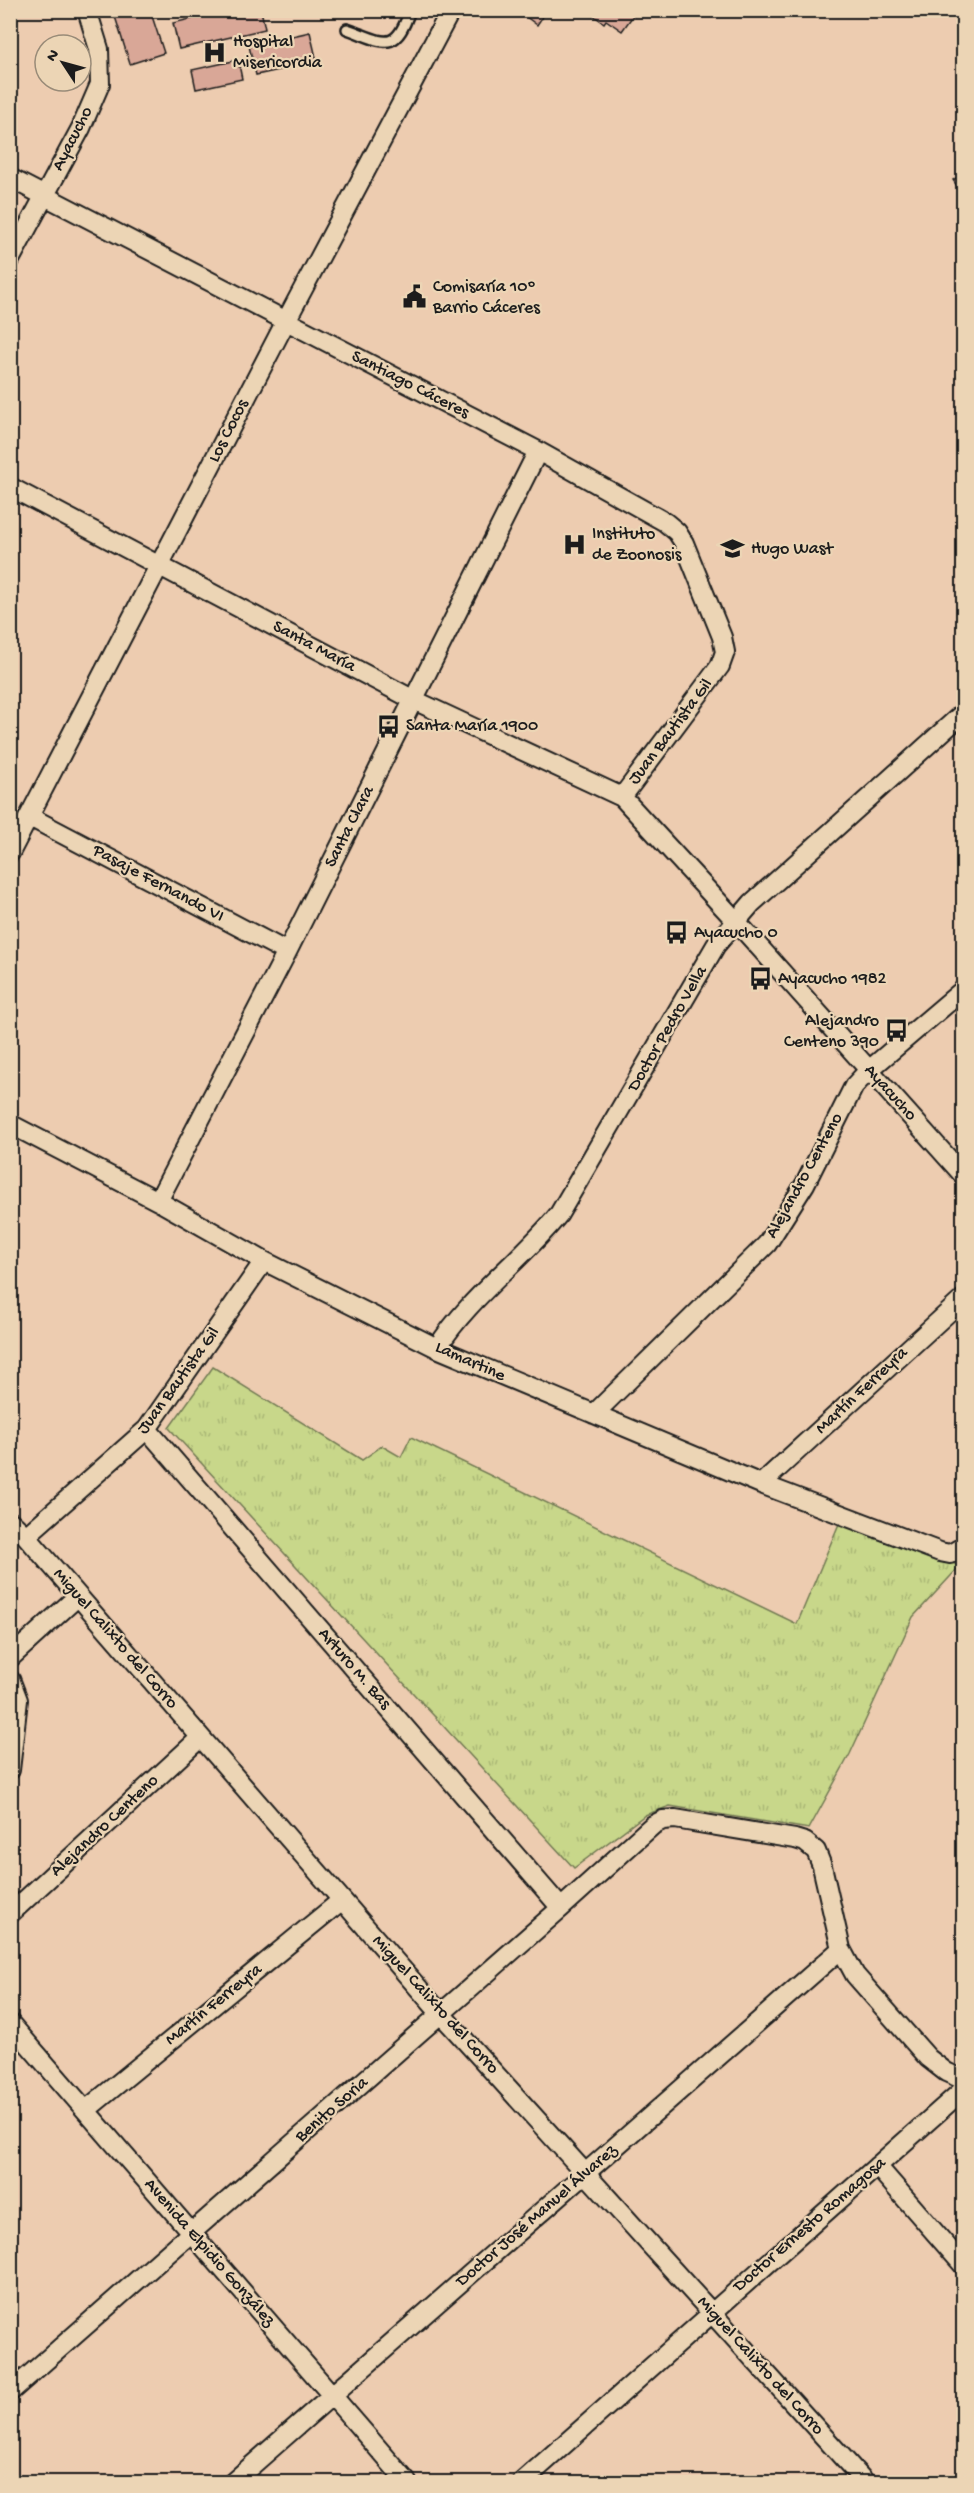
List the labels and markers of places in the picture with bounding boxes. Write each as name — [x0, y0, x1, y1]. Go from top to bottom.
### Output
place label: Hospital Misericordia — [233, 32, 323, 74]
hospital icon: Hospital Misericordia — [202, 39, 228, 65]
place label: Comisaría 10º Barrio Cáceres — [432, 277, 541, 319]
public building icon: Comisaría 10º Barrio Cáceres — [402, 284, 428, 310]
place label: Instituto de Zoonosis — [592, 524, 683, 566]
hospital icon: Instituto de Zoonosis — [561, 531, 587, 557]
school or university icon: Hugo Wast — [720, 536, 746, 562]
place label: Hugo Wast — [751, 539, 834, 560]
bus stop icon: Santa María 1900 — [375, 713, 401, 739]
place label: Santa María 1900 — [406, 716, 538, 737]
bus stop icon: Ayacucho 0 — [663, 920, 689, 946]
place label: Ayacucho 0 — [694, 923, 778, 944]
bus stop icon: Ayacucho 1982 — [747, 966, 773, 992]
place label: Ayacucho 1982 — [778, 969, 887, 990]
place label: Alejandro Centeno 390 — [784, 1011, 879, 1053]
bus stop icon: Alejandro Centeno 390 — [884, 1018, 910, 1044]

